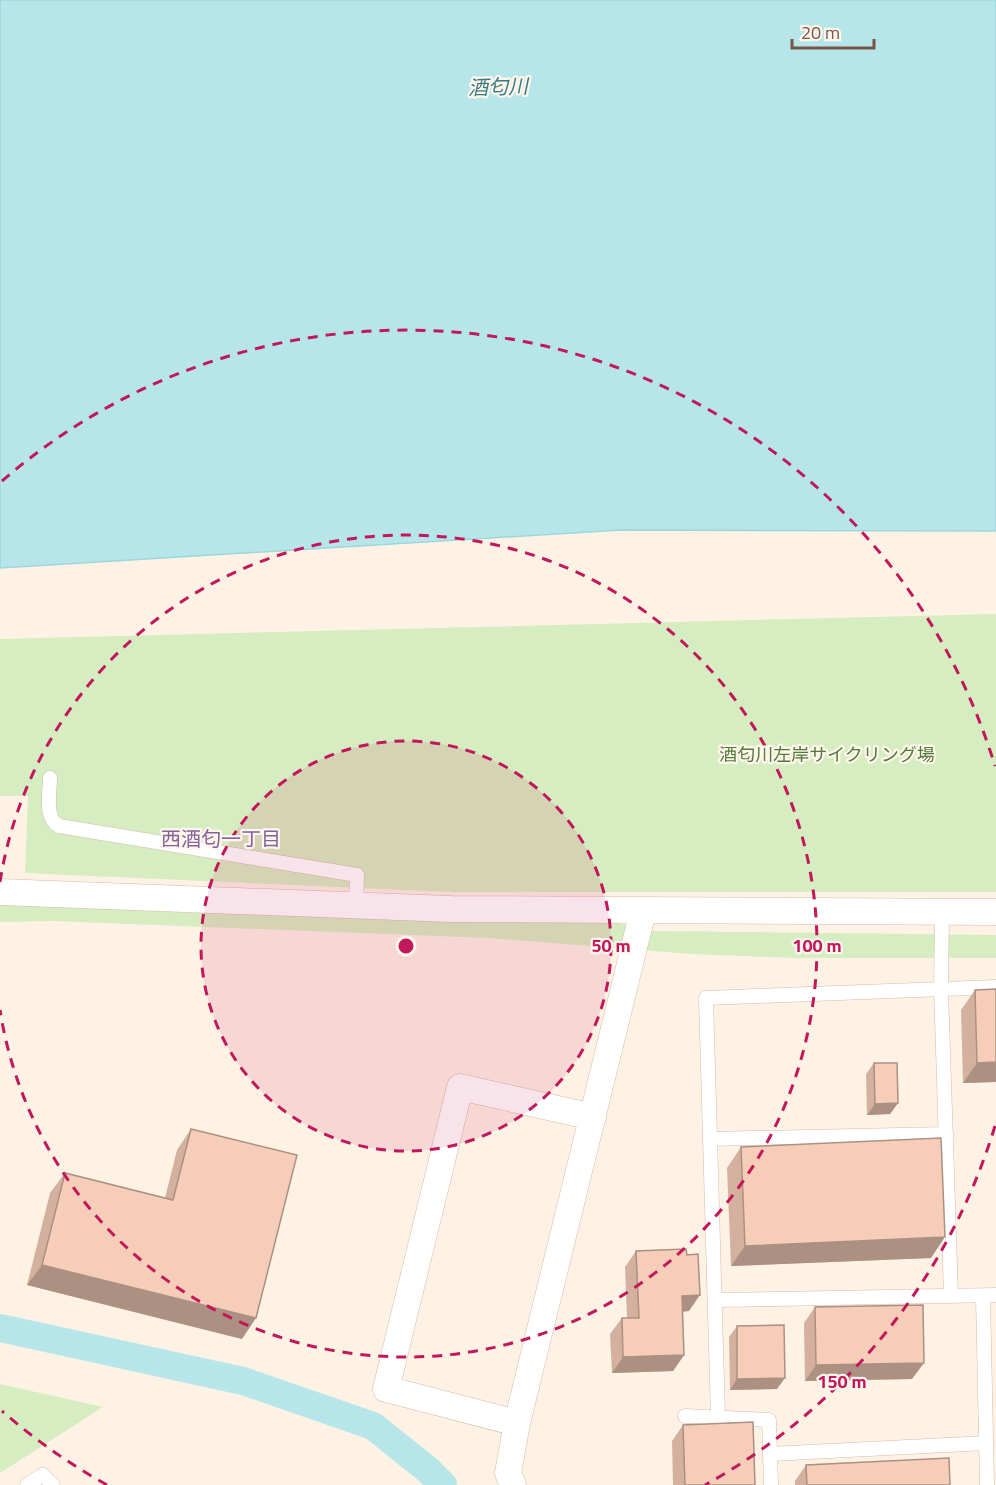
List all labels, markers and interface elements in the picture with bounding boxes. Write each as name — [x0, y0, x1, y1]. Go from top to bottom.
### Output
scale bar — [792, 12, 874, 50]
text: 20 m — [801, 19, 840, 46]
water label: 酒匂川 — [467, 70, 531, 103]
park label: 酒匂川左岸サイクリング場 — [719, 741, 935, 768]
district label: 西酒匂一丁目 — [161, 823, 281, 854]
text: 50 m — [591, 932, 631, 959]
text: 100 m — [792, 932, 842, 959]
centre of rings — [396, 936, 416, 956]
text: 150 m — [817, 1368, 867, 1395]

